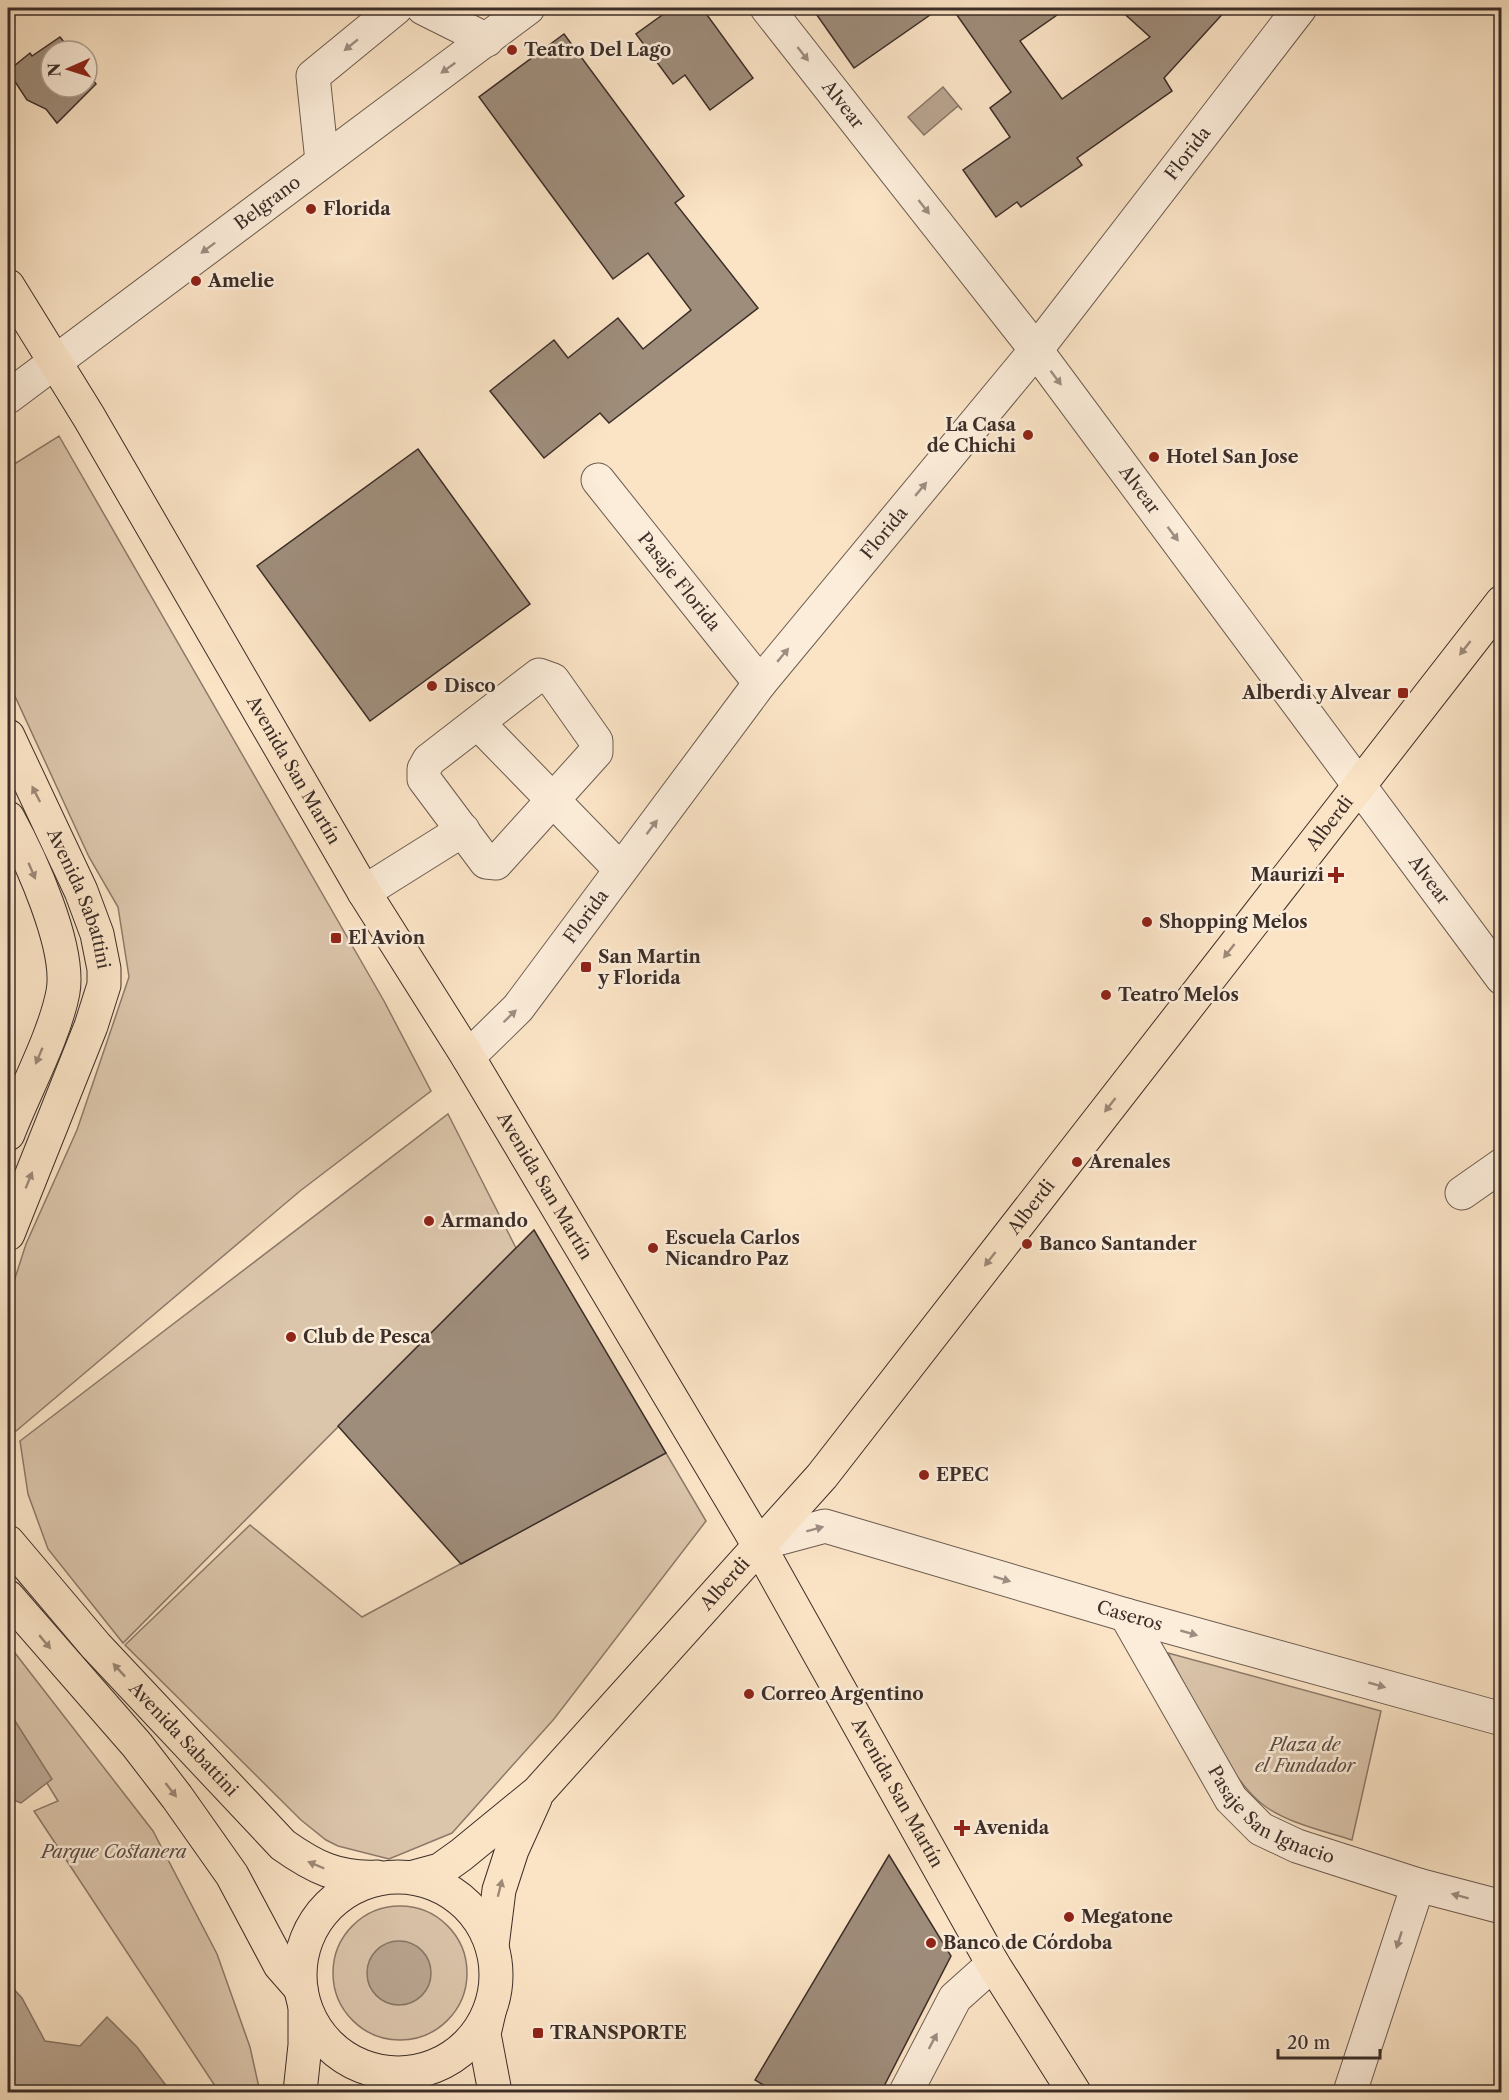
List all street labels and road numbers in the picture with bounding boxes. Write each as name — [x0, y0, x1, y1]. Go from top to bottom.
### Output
street label: Alvear — [817, 76, 869, 133]
street label: Florida — [1160, 122, 1216, 185]
street label: Belgrano — [230, 171, 305, 235]
street label: Alvear — [1114, 460, 1165, 519]
street label: Florida — [856, 502, 913, 564]
street label: Pasaje Florida — [633, 528, 725, 636]
street label: Avenida San Martín — [241, 691, 345, 848]
street label: Alberdi — [1301, 791, 1358, 856]
street label: Avenida Sabattini — [42, 824, 115, 971]
street label: Alvear — [1403, 851, 1455, 909]
street label: Florida — [559, 885, 614, 948]
street label: Avenida San Martín — [492, 1107, 597, 1264]
street label: Alberdi — [1003, 1175, 1060, 1240]
street label: Alberdi — [695, 1553, 755, 1616]
street label: Caseros — [1094, 1596, 1165, 1636]
street label: Avenida Sabattini — [124, 1677, 243, 1801]
street label: Avenida San Martín — [846, 1713, 948, 1872]
street label: Pasaje San Ignacio — [1203, 1762, 1337, 1868]

